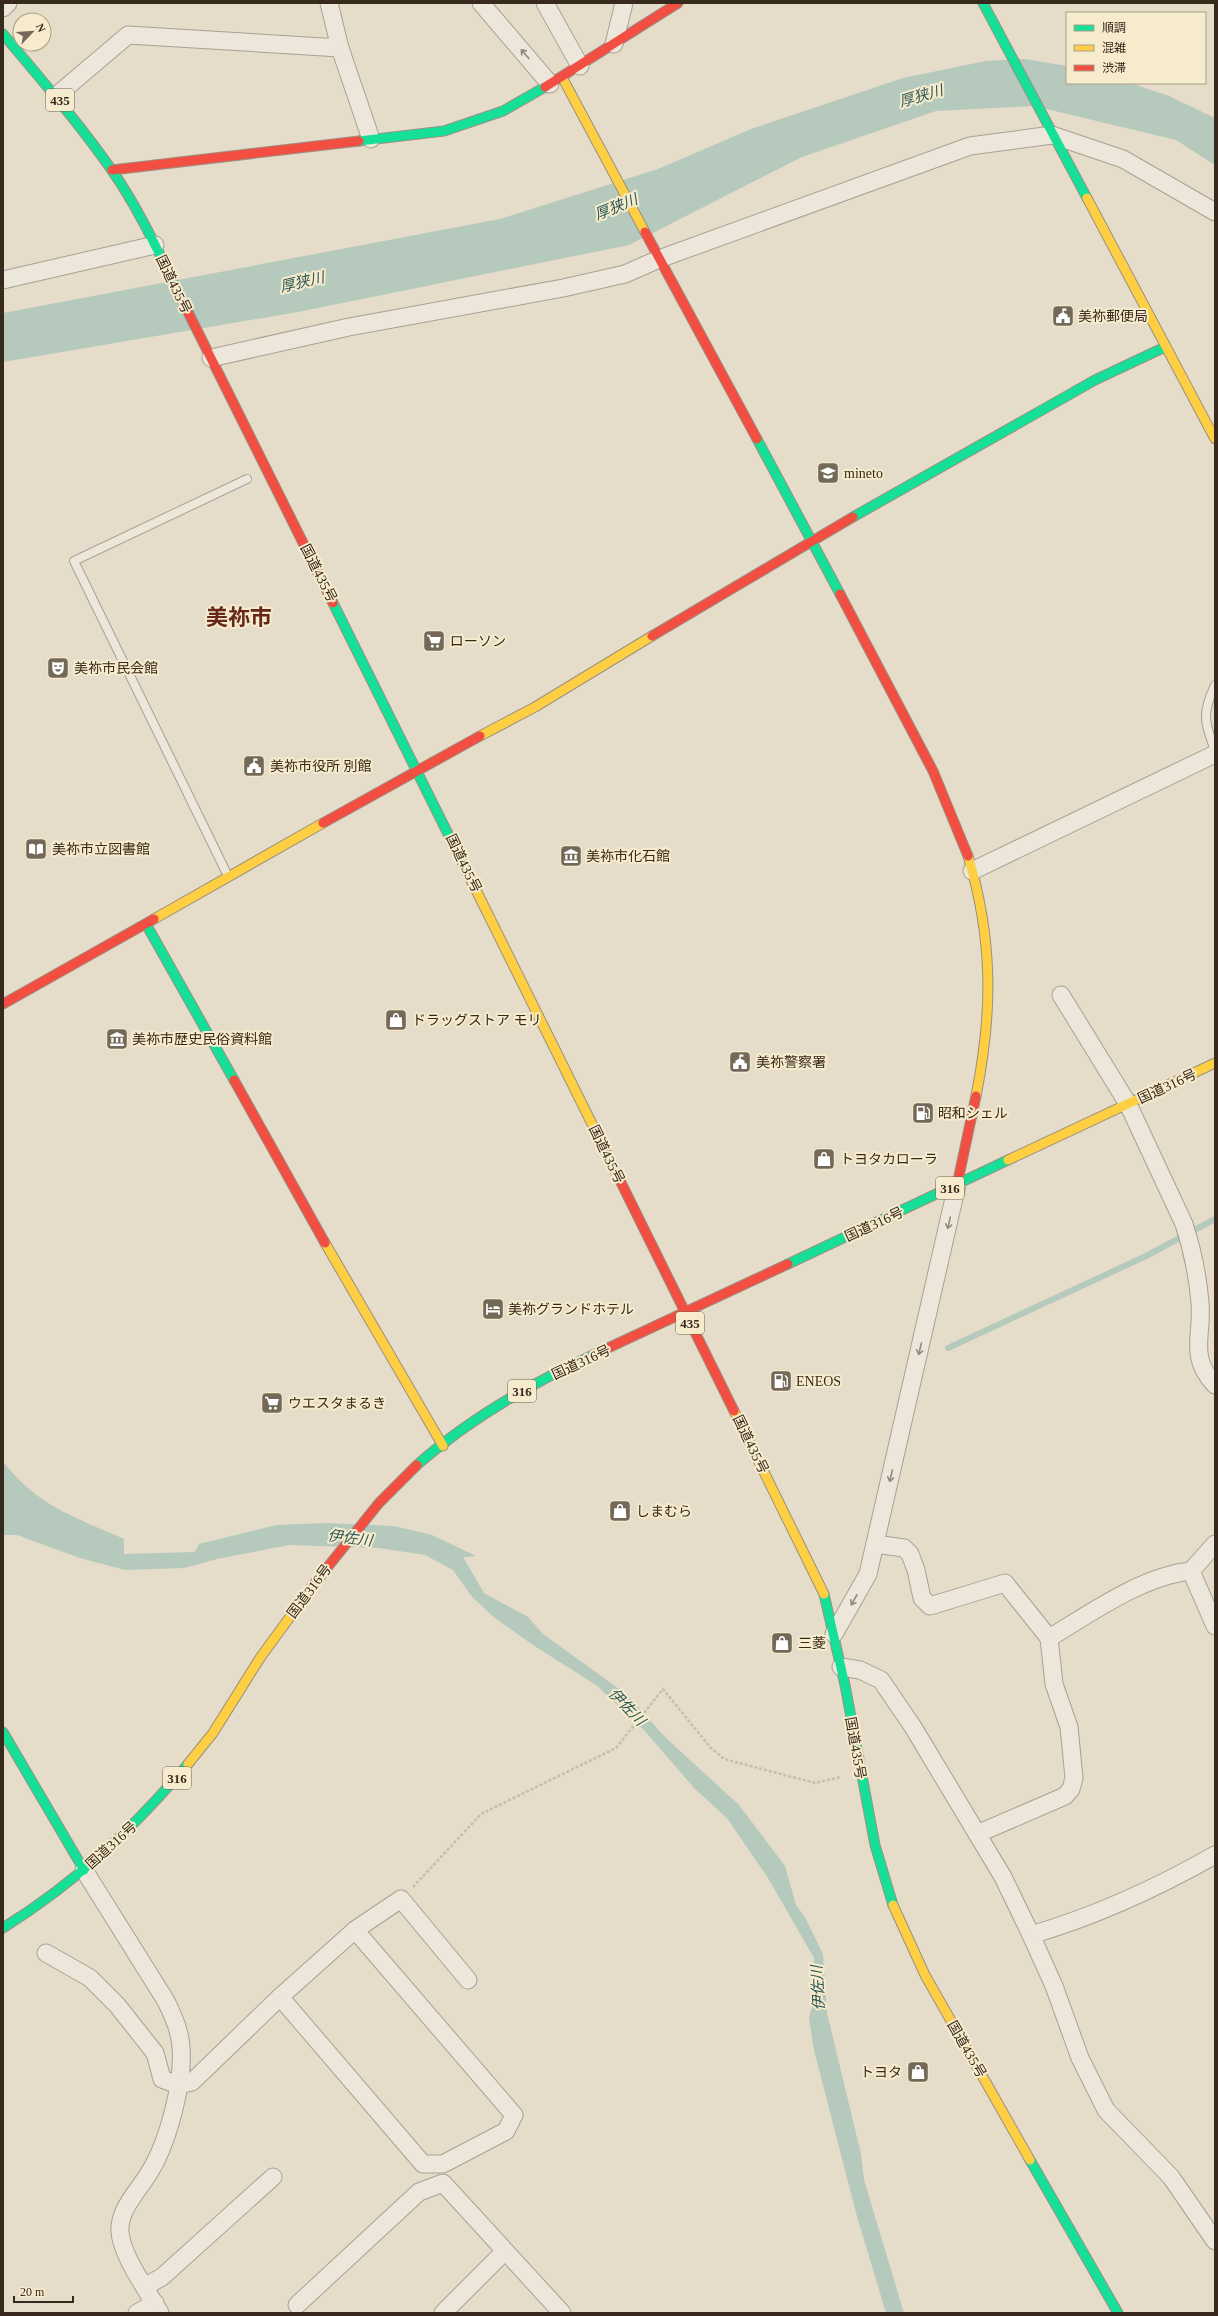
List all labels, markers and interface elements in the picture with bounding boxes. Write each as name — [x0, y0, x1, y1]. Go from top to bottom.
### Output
north arrow — [12, 12, 52, 52]
legend — [1066, 12, 1206, 84]
text: 順調 — [1102, 21, 1126, 35]
text: N — [34, 22, 48, 34]
text: 混雑 — [1102, 41, 1126, 55]
one-way arrow — [521, 50, 530, 60]
text: 渋滞 — [1102, 61, 1126, 75]
water label: 厚狭川 — [897, 82, 947, 110]
road number: 435 — [46, 89, 74, 111]
water label: 厚狭川 — [592, 190, 642, 223]
street label: 国道435号 — [153, 253, 194, 316]
water label: 厚狭川 — [278, 269, 328, 295]
public building icon: 美祢郵便局 — [1050, 303, 1076, 329]
place label: 美祢郵便局 — [1078, 309, 1148, 324]
school or university icon: mineto — [815, 460, 841, 486]
place label: mineto — [844, 466, 883, 481]
street label: 国道435号 — [298, 542, 340, 605]
district label: 美祢市 — [206, 605, 272, 630]
supermarket icon: ローソン — [421, 628, 447, 654]
place label: ローソン — [450, 634, 506, 649]
theatre icon: 美祢市民会館 — [45, 655, 71, 681]
place label: 美祢市民会館 — [74, 661, 158, 676]
public building icon: 美祢市役所 別館 — [241, 753, 267, 779]
place label: 美祢市役所 別館 — [270, 759, 372, 774]
street label: 国道435号 — [443, 832, 484, 895]
library icon: 美祢市立図書館 — [23, 836, 49, 862]
place label: 美祢市立図書館 — [52, 842, 150, 857]
museum icon: 美袮市化石館 — [558, 843, 584, 869]
place label: 美袮市化石館 — [586, 848, 670, 864]
shop icon: ドラッグストア モリ — [383, 1007, 409, 1033]
place label: ドラッグストア モリ — [412, 1013, 542, 1028]
museum icon: 美袮市歴史民俗資料館 — [104, 1026, 130, 1052]
place label: 美袮市歴史民俗資料館 — [132, 1031, 272, 1047]
public building icon: 美祢警察署 — [727, 1049, 753, 1075]
place label: 美祢警察署 — [756, 1055, 826, 1070]
street label: 国道316号 — [1135, 1066, 1199, 1107]
fuel station icon: 昭和シェル — [910, 1100, 936, 1126]
place label: 昭和シェル — [938, 1106, 1008, 1121]
street label: 国道435号 — [586, 1123, 627, 1186]
shop icon: トヨタカローラ — [811, 1146, 837, 1172]
place label: トヨタカローラ — [840, 1152, 938, 1167]
road number: 316 — [936, 1177, 964, 1199]
street label: 国道316号 — [842, 1204, 906, 1245]
one-way arrow — [944, 1216, 952, 1229]
hotel icon: 美祢グランドホテル — [480, 1296, 506, 1322]
place label: 美祢グランドホテル — [508, 1302, 634, 1317]
road number: 435 — [676, 1312, 704, 1334]
street label: 国道316号 — [549, 1342, 613, 1383]
one-way arrow — [915, 1343, 923, 1356]
fuel station icon: ENEOS — [768, 1368, 794, 1394]
place label: ENEOS — [796, 1374, 841, 1389]
road number: 316 — [508, 1380, 536, 1402]
supermarket icon: ウエスタまるき — [259, 1390, 285, 1416]
place label: ウエスタまるき — [288, 1396, 386, 1411]
street label: 国道435号 — [730, 1413, 771, 1476]
one-way arrow — [886, 1469, 894, 1482]
shop icon: しまむら — [607, 1498, 633, 1524]
place label: しまむら — [636, 1504, 692, 1519]
water label: 伊佐川 — [327, 1527, 375, 1549]
street label: 国道316号 — [284, 1562, 334, 1621]
one-way arrow — [849, 1594, 857, 1606]
shop icon: 三菱 — [769, 1630, 795, 1656]
place label: 三菱 — [798, 1636, 826, 1651]
water label: 伊佐川 — [606, 1685, 650, 1730]
street label: 国道435号 — [843, 1716, 868, 1780]
road number: 316 — [163, 1767, 191, 1789]
street label: 国道316号 — [83, 1819, 140, 1872]
water label: 伊佐川 — [809, 1963, 827, 2011]
street label: 国道435号 — [944, 2018, 989, 2080]
shop icon: トヨタ — [905, 2059, 931, 2085]
place label: トヨタ — [860, 2065, 902, 2080]
scale bar — [14, 2278, 73, 2304]
text: 20 m — [20, 2285, 45, 2299]

